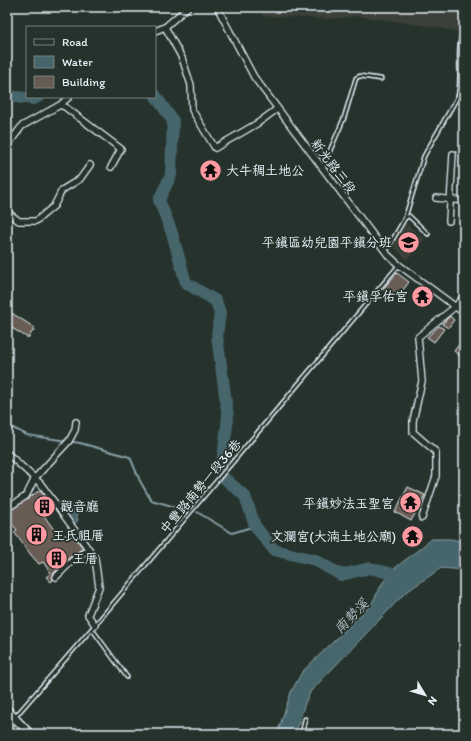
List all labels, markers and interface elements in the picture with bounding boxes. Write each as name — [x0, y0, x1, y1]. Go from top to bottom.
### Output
legend — [26, 26, 156, 98]
text: Road — [62, 35, 88, 49]
text: Water — [62, 55, 93, 69]
text: Building — [62, 75, 106, 89]
street label: 新光路三段 — [308, 136, 359, 197]
temple icon: 大牛稠土地公 — [198, 157, 224, 183]
place label: 大牛稠土地公 — [226, 163, 304, 178]
school or university icon: 平鎮區幼兒園平鎮分班 — [395, 229, 421, 255]
place label: 平鎮區幼兒園平鎮分班 — [262, 235, 392, 250]
temple icon: 平鎮孚佑宮 — [410, 283, 436, 309]
place label: 平鎮孚佑宮 — [343, 289, 408, 304]
street label: 中豐路南勢一段36巷 — [157, 436, 244, 536]
temple icon: 平鎮妙法玉聖宮 — [397, 490, 423, 516]
building icon: 觀音廳 — [31, 493, 57, 519]
place label: 平鎮妙法玉聖宮 — [303, 496, 394, 511]
place label: 觀音廳 — [60, 499, 99, 514]
building icon: 王氏祖厝 — [24, 522, 50, 548]
temple icon: 文瀾宮(大湳土地公廟) — [399, 523, 425, 549]
place label: 王氏祖厝 — [52, 528, 104, 543]
place label: 文瀾宮(大湳土地公廟) — [271, 529, 396, 544]
building icon: 王厝 — [43, 545, 69, 571]
place label: 王厝 — [72, 551, 98, 566]
water label: 南勢溪 — [331, 595, 373, 637]
north arrow — [405, 675, 445, 715]
text: N — [425, 694, 440, 708]

